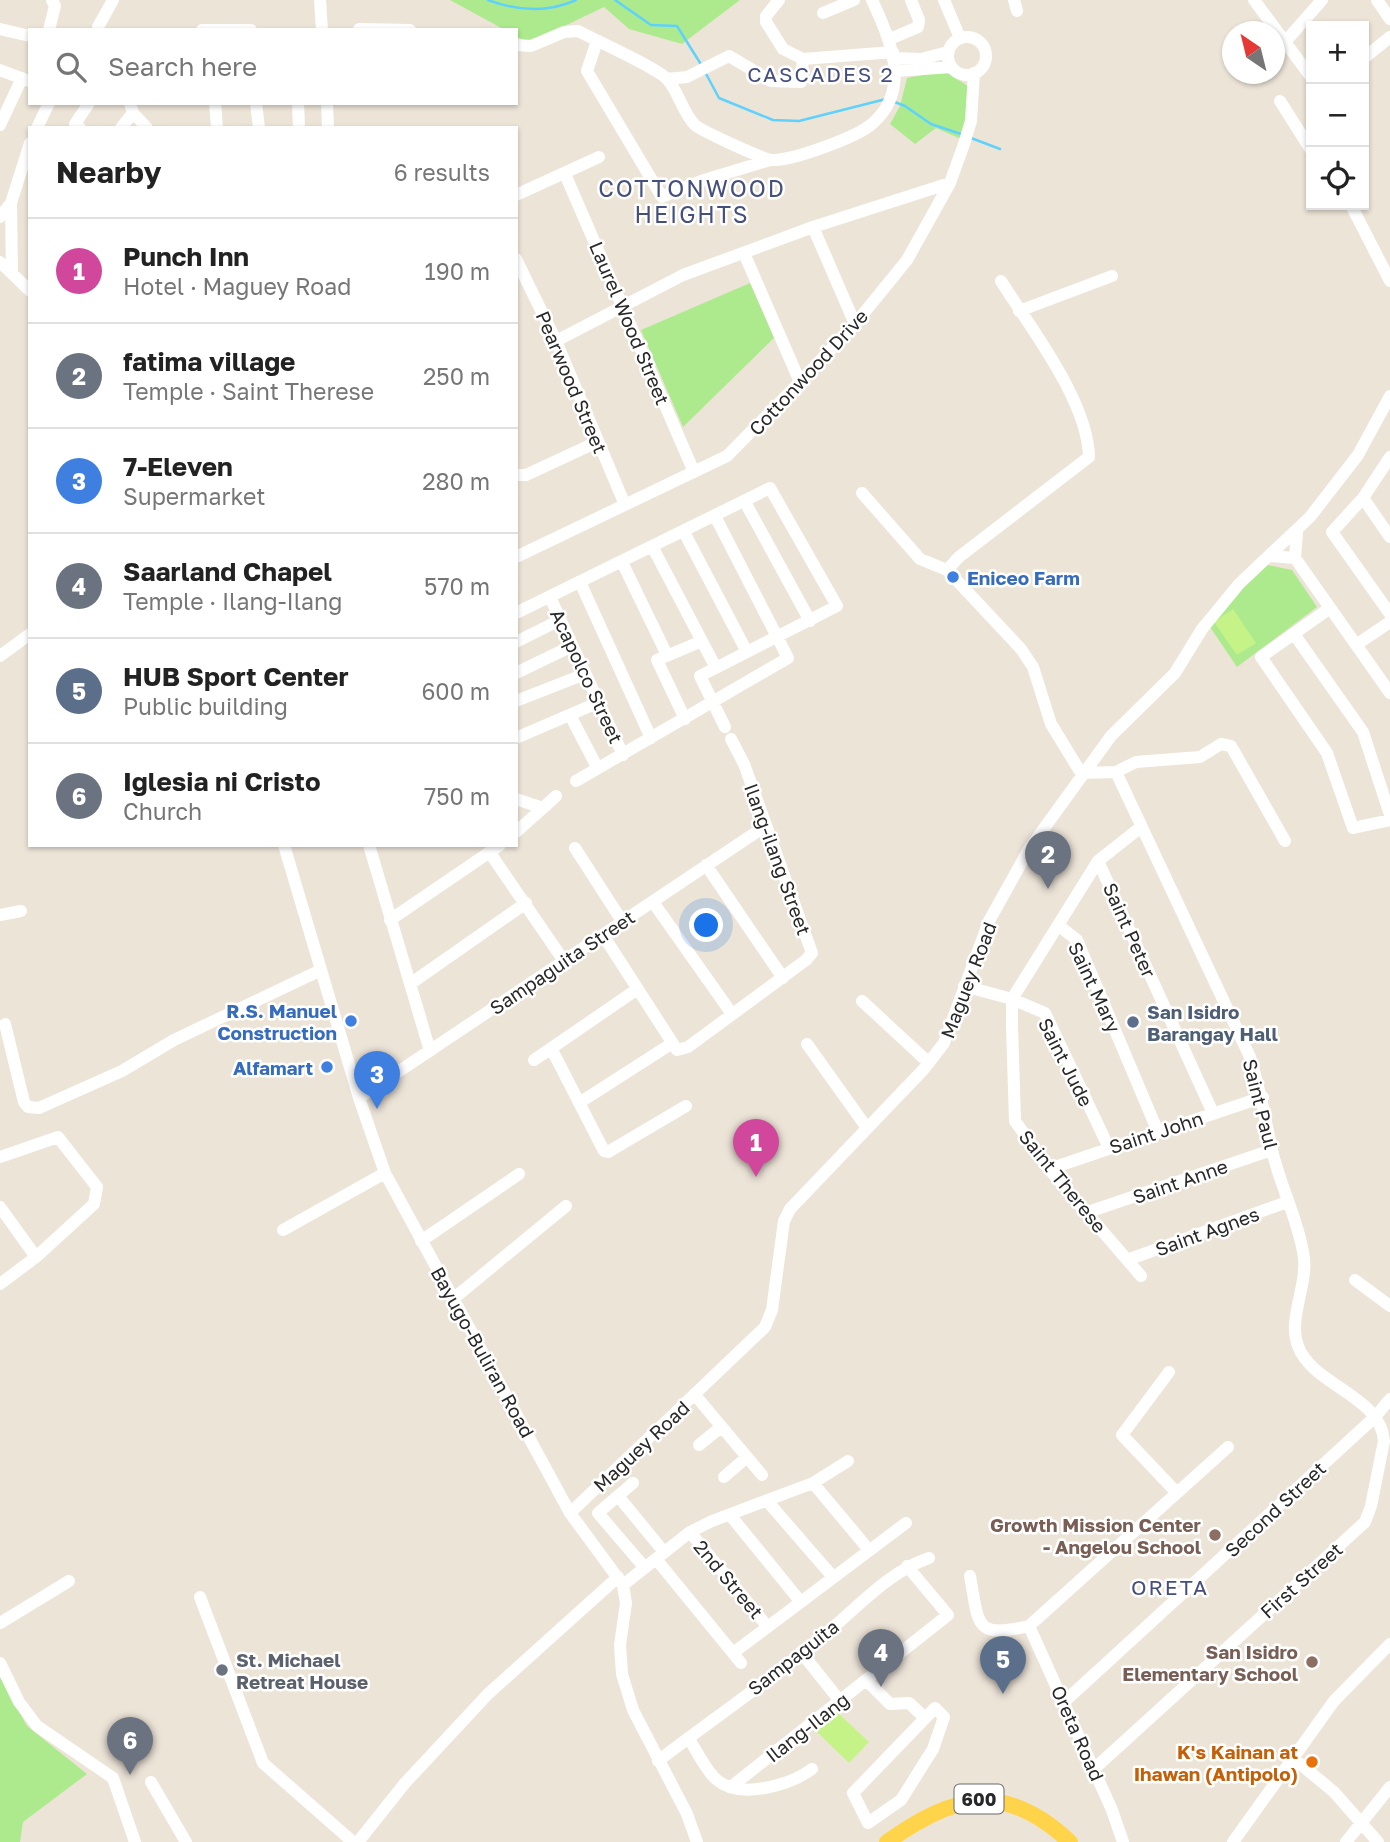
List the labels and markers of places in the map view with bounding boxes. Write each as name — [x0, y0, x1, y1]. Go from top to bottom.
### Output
place label: Eniceo Farm — [967, 566, 1080, 589]
marker: Eniceo Farm — [945, 569, 961, 585]
pin: 2 — [1025, 831, 1071, 889]
place label: R.S. Manuel Construction — [217, 999, 337, 1044]
place label: San Isidro Barangay Hall — [1147, 1000, 1278, 1045]
marker: R.S. Manuel Construction — [343, 1013, 359, 1029]
marker: San Isidro Barangay Hall — [1125, 1014, 1141, 1030]
pin: 3 — [354, 1051, 400, 1109]
place label: Alfamart — [233, 1056, 313, 1079]
marker: Alfamart — [319, 1059, 335, 1075]
pin: 1 — [733, 1119, 779, 1177]
place label: Growth Mission Center - Angelou School — [990, 1513, 1202, 1558]
marker: Growth Mission Center - Angelou School — [1207, 1527, 1223, 1543]
pin: 4 — [858, 1629, 904, 1687]
pin: 5 — [980, 1636, 1026, 1694]
place label: San Isidro Elementary School — [1122, 1640, 1298, 1685]
place label: St. Michael Retreat House — [236, 1648, 368, 1693]
marker: San Isidro Elementary School — [1304, 1654, 1320, 1670]
marker: St. Michael Retreat House — [214, 1662, 230, 1678]
pin: 6 — [107, 1717, 153, 1775]
place label: K's Kainan at Ihawan (Antipolo) — [1134, 1740, 1298, 1785]
marker: K's Kainan at Ihawan (Antipolo) — [1304, 1754, 1320, 1770]

